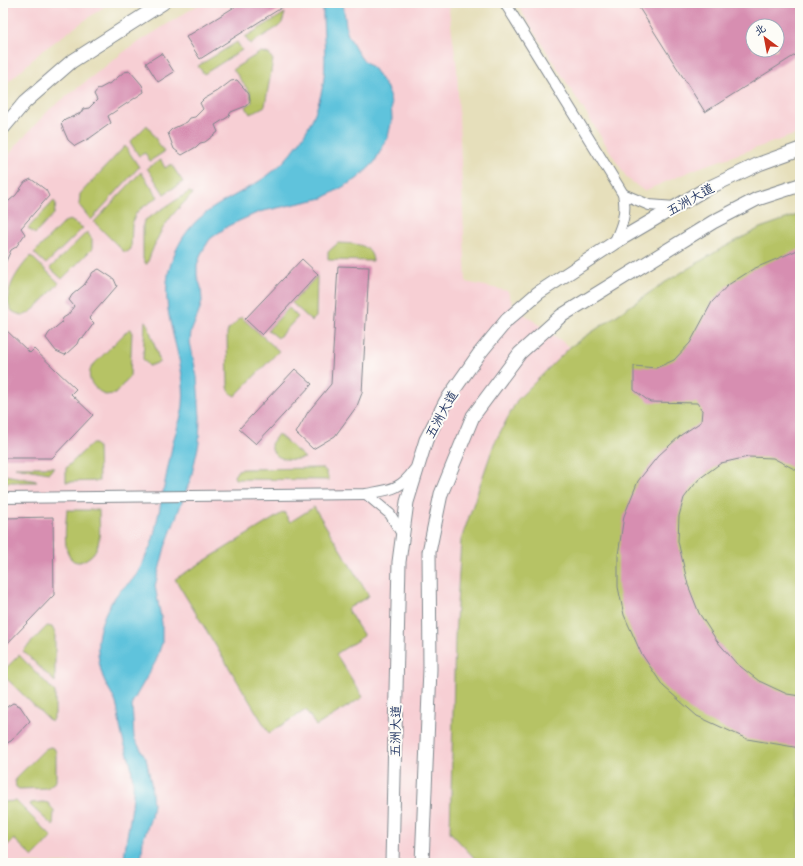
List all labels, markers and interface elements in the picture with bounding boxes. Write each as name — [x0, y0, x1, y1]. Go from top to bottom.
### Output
north arrow — [745, 18, 785, 58]
text: 北 — [752, 22, 768, 38]
street label: 五洲大道 — [664, 180, 717, 219]
street label: 五洲大道 — [422, 388, 461, 441]
street label: 五洲大道 — [388, 705, 403, 757]

